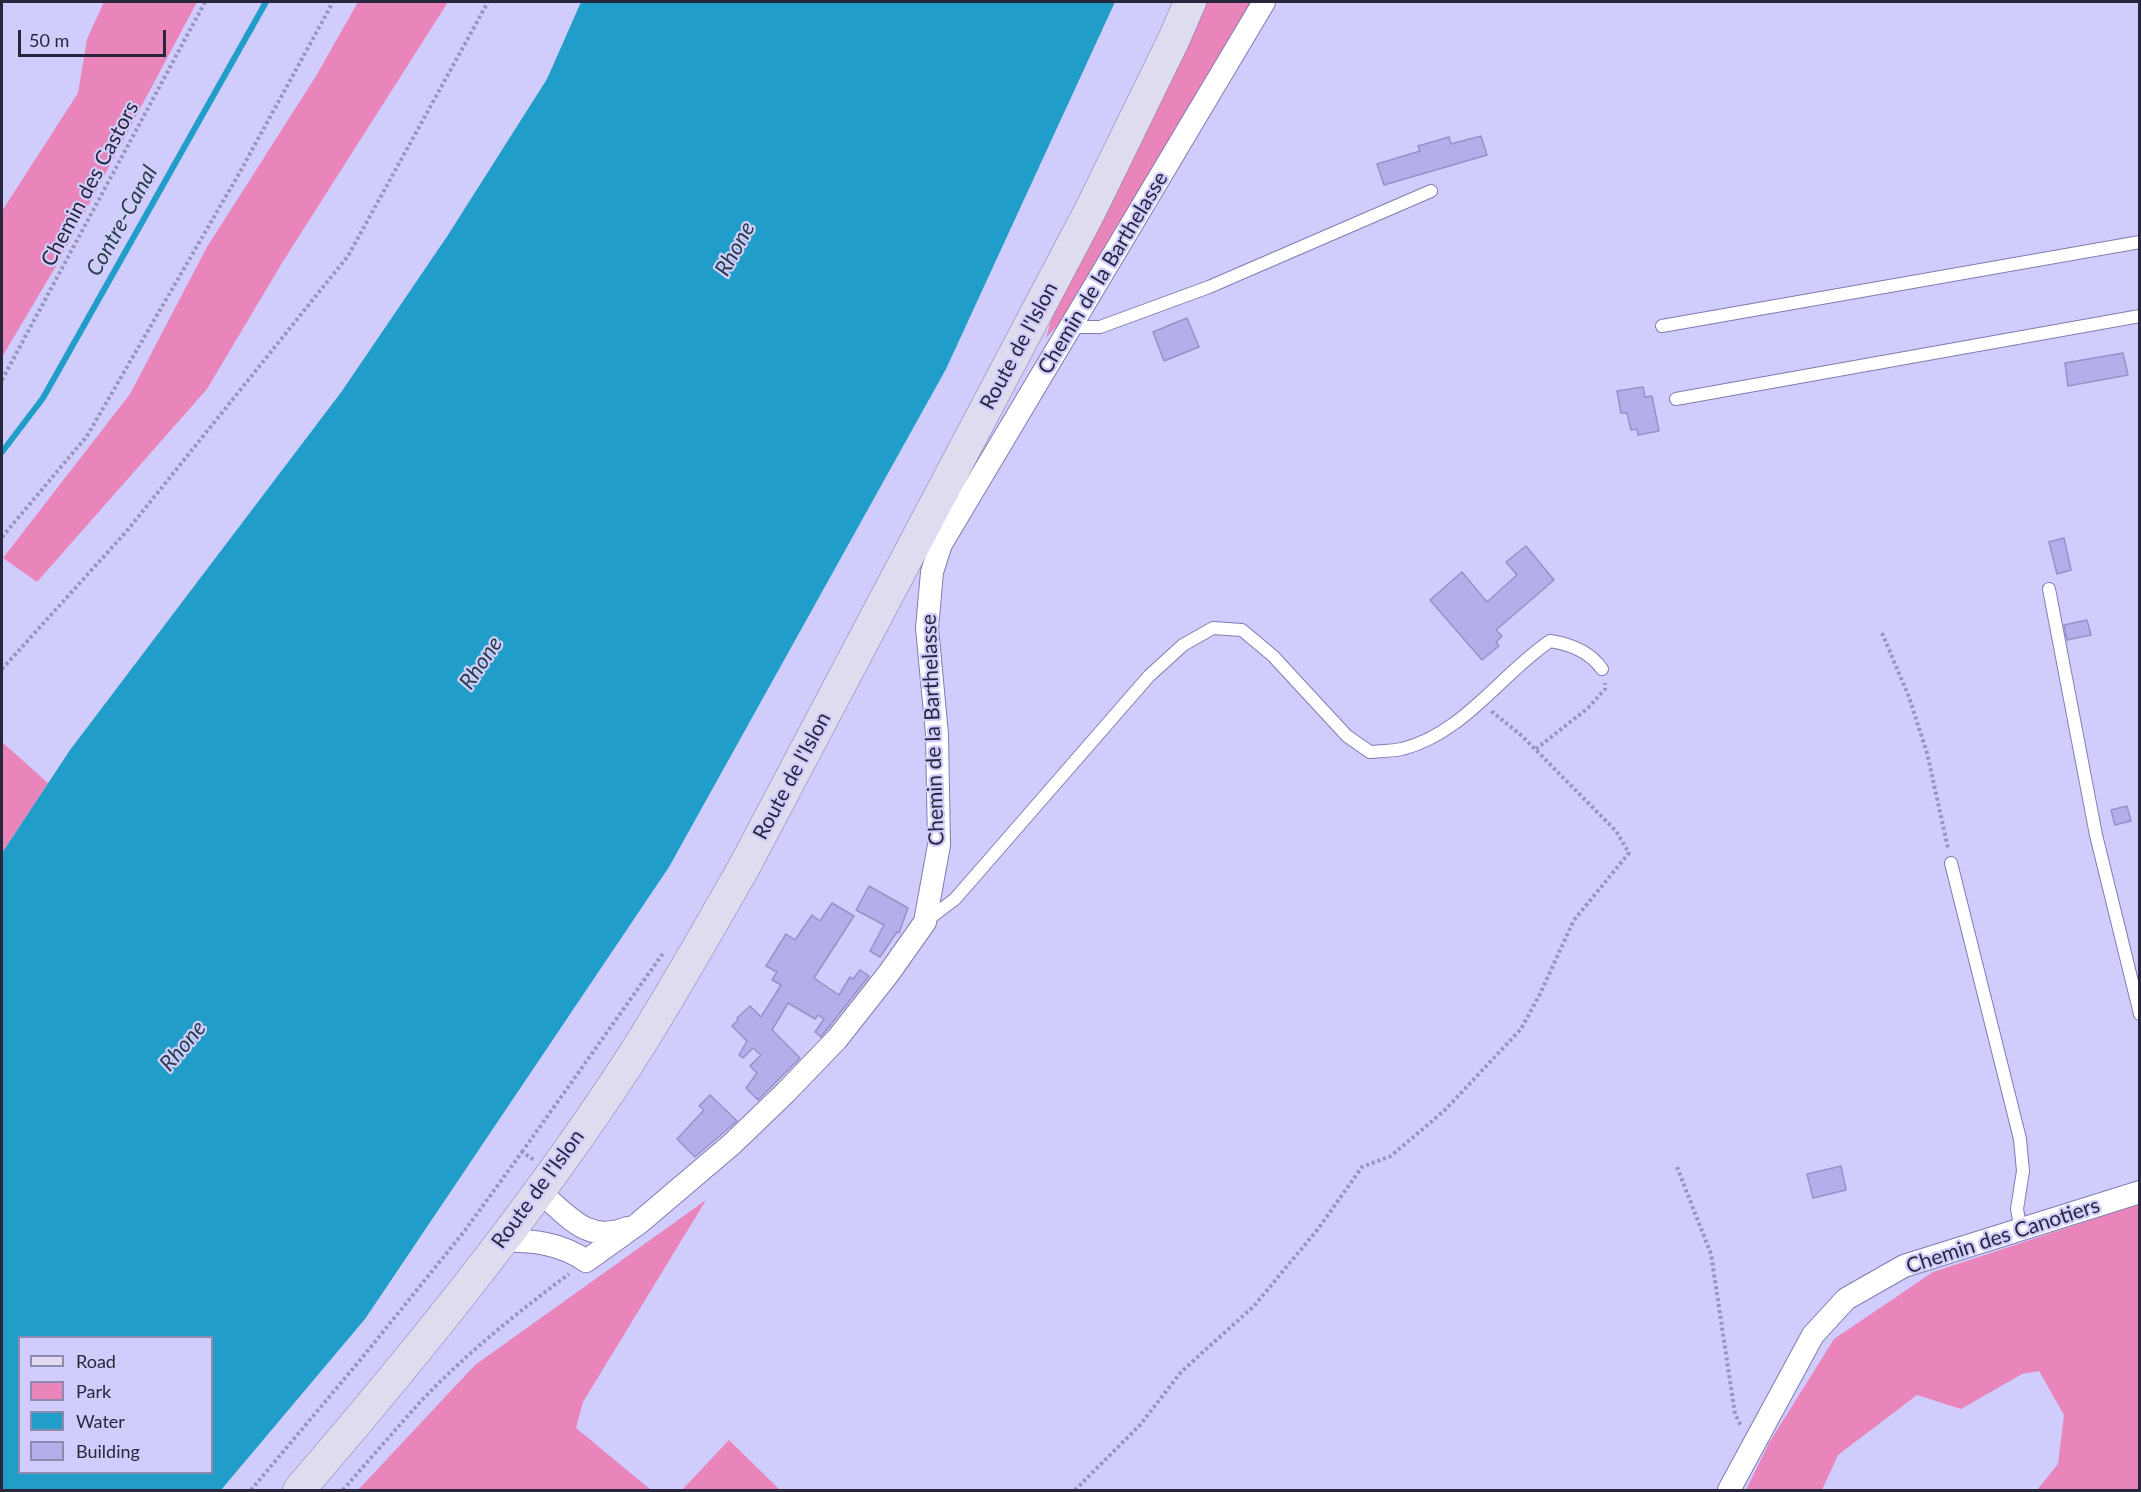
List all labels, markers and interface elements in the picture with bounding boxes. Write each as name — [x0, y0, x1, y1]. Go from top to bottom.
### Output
scale bar — [21, 18, 170, 56]
text: 50 m — [29, 29, 69, 51]
street label: Chemin des Castors — [36, 97, 144, 271]
water label: Contre-Canal — [81, 161, 163, 281]
street label: Chemin de la Barthelasse — [1033, 167, 1173, 379]
water label: Rhone — [709, 217, 761, 281]
street label: Route de l'Islon — [975, 278, 1063, 414]
street label: Chemin de la Barthelasse — [916, 614, 950, 846]
water label: Rhone — [454, 632, 508, 694]
street label: Route de l'Islon — [748, 708, 836, 844]
water label: Rhone — [154, 1015, 212, 1077]
street label: Route de l'Islon — [486, 1125, 590, 1253]
street label: Chemin des Canotiers — [1903, 1193, 2103, 1279]
legend — [18, 1336, 213, 1474]
text: Road — [76, 1350, 116, 1372]
text: Park — [76, 1380, 111, 1402]
text: Water — [76, 1410, 125, 1432]
text: Building — [76, 1440, 140, 1462]

